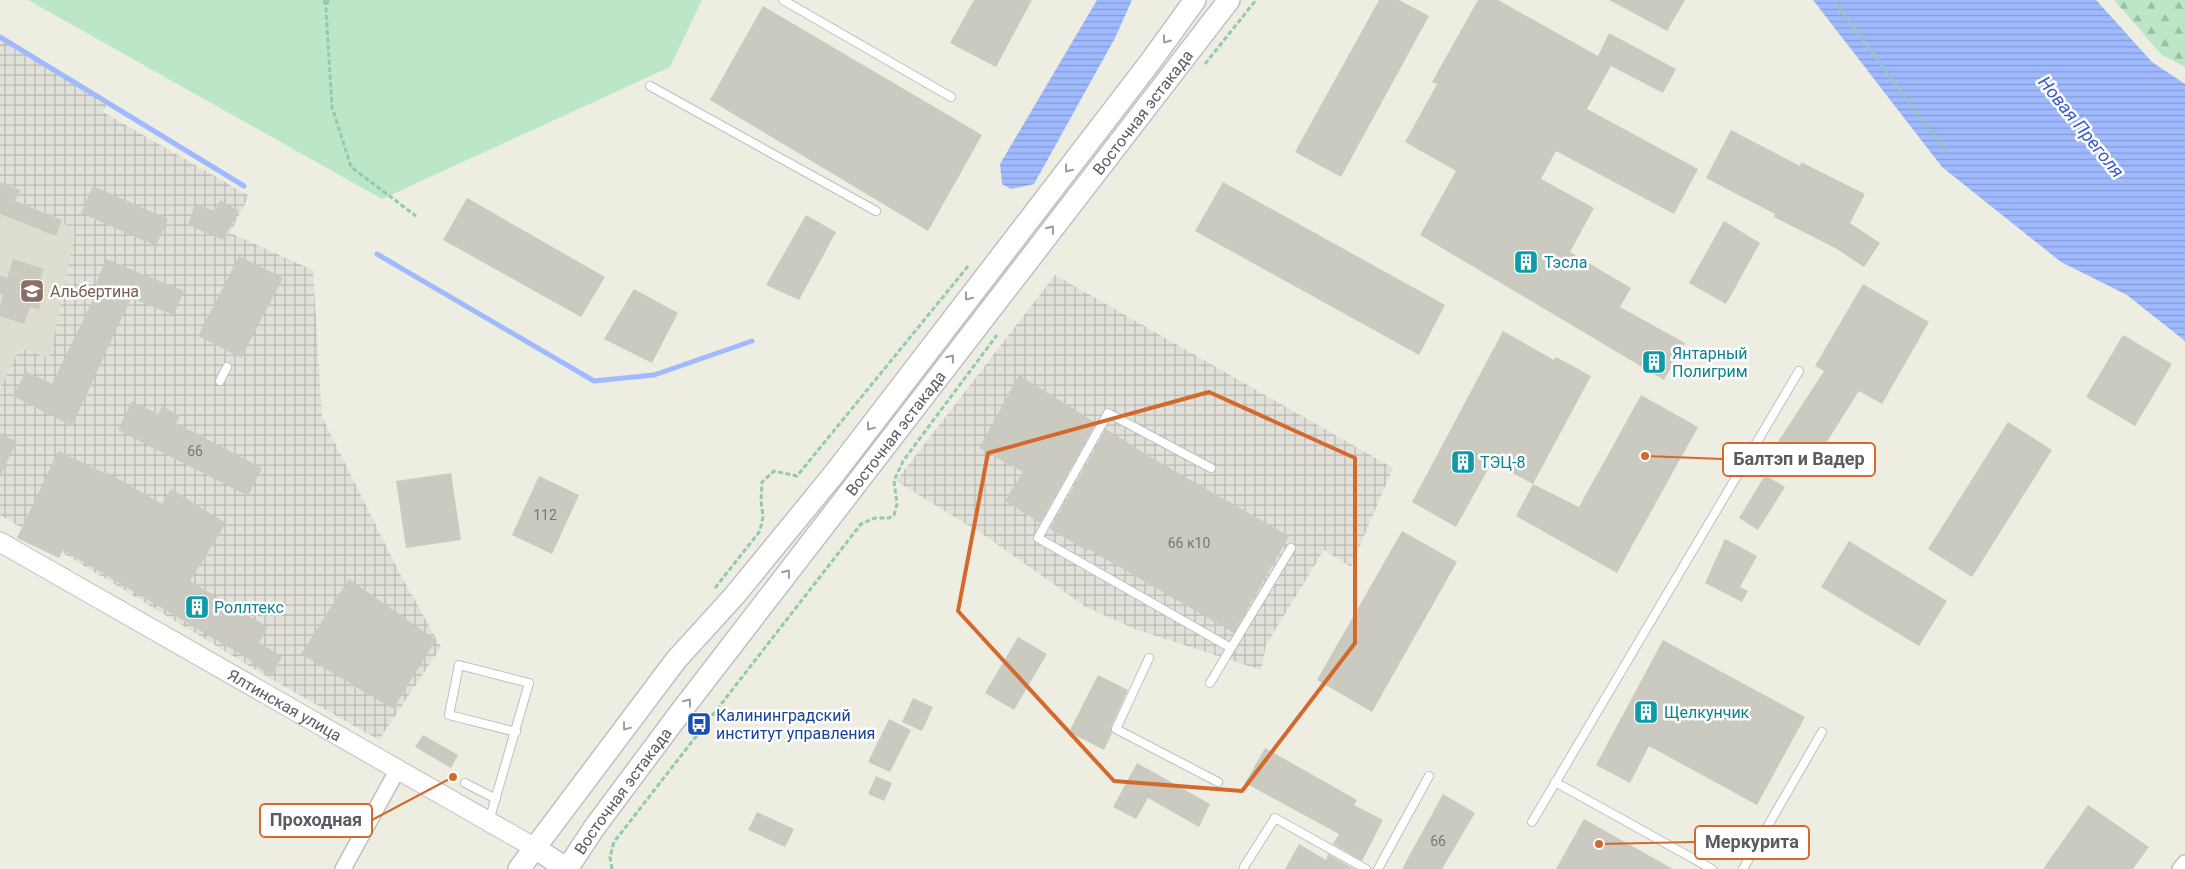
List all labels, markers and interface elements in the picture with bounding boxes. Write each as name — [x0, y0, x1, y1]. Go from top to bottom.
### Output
one-way arrow — [1163, 34, 1172, 43]
street label: Восточная эстакада — [1089, 46, 1197, 179]
water label: Новая Преголя — [2034, 72, 2129, 182]
one-way arrow — [1065, 163, 1073, 172]
one-way arrow — [1045, 226, 1053, 235]
building icon: Тэсла — [1513, 249, 1539, 275]
place label: Тэсла — [1544, 253, 1587, 272]
school or university icon: Альбертина — [19, 278, 45, 304]
place label: Альбертина — [50, 282, 139, 301]
one-way arrow — [965, 292, 974, 301]
place label: Янтарный Полигрим — [1672, 344, 1748, 381]
building icon: Янтарный Полигрим — [1641, 349, 1667, 375]
one-way arrow — [946, 355, 954, 364]
street label: Восточная эстакада — [842, 367, 950, 499]
one-way arrow — [867, 421, 875, 430]
house number: 66 — [187, 443, 203, 459]
callout: Балтэп и Вадер — [1723, 443, 1875, 476]
text: Балтэп и Вадер — [1733, 448, 1865, 469]
building icon: ТЭЦ-8 — [1450, 449, 1476, 475]
place label: ТЭЦ-8 — [1480, 453, 1525, 472]
house number: 112 — [533, 507, 557, 523]
house number: 66 к10 — [1168, 535, 1210, 551]
one-way arrow — [781, 569, 790, 579]
building icon: Роллтекс — [184, 594, 210, 620]
place label: Роллтекс — [214, 598, 284, 617]
street label: Ялтинская улица — [224, 665, 345, 745]
one-way arrow — [682, 698, 691, 708]
building icon: Щелкунчик — [1633, 699, 1659, 725]
place label: Щелкунчик — [1664, 703, 1750, 722]
place label: Калининградский институт управления — [716, 706, 875, 743]
bus stop icon: Калининградский институт управления — [686, 711, 712, 737]
one-way arrow — [623, 721, 632, 731]
street label: Восточная эстакада — [570, 724, 676, 858]
callout: Проходная — [260, 804, 372, 837]
text: Проходная — [270, 809, 362, 830]
callout: Меркурита — [1695, 826, 1809, 859]
text: Меркурита — [1705, 831, 1799, 852]
house number: 66 — [1430, 833, 1446, 849]

